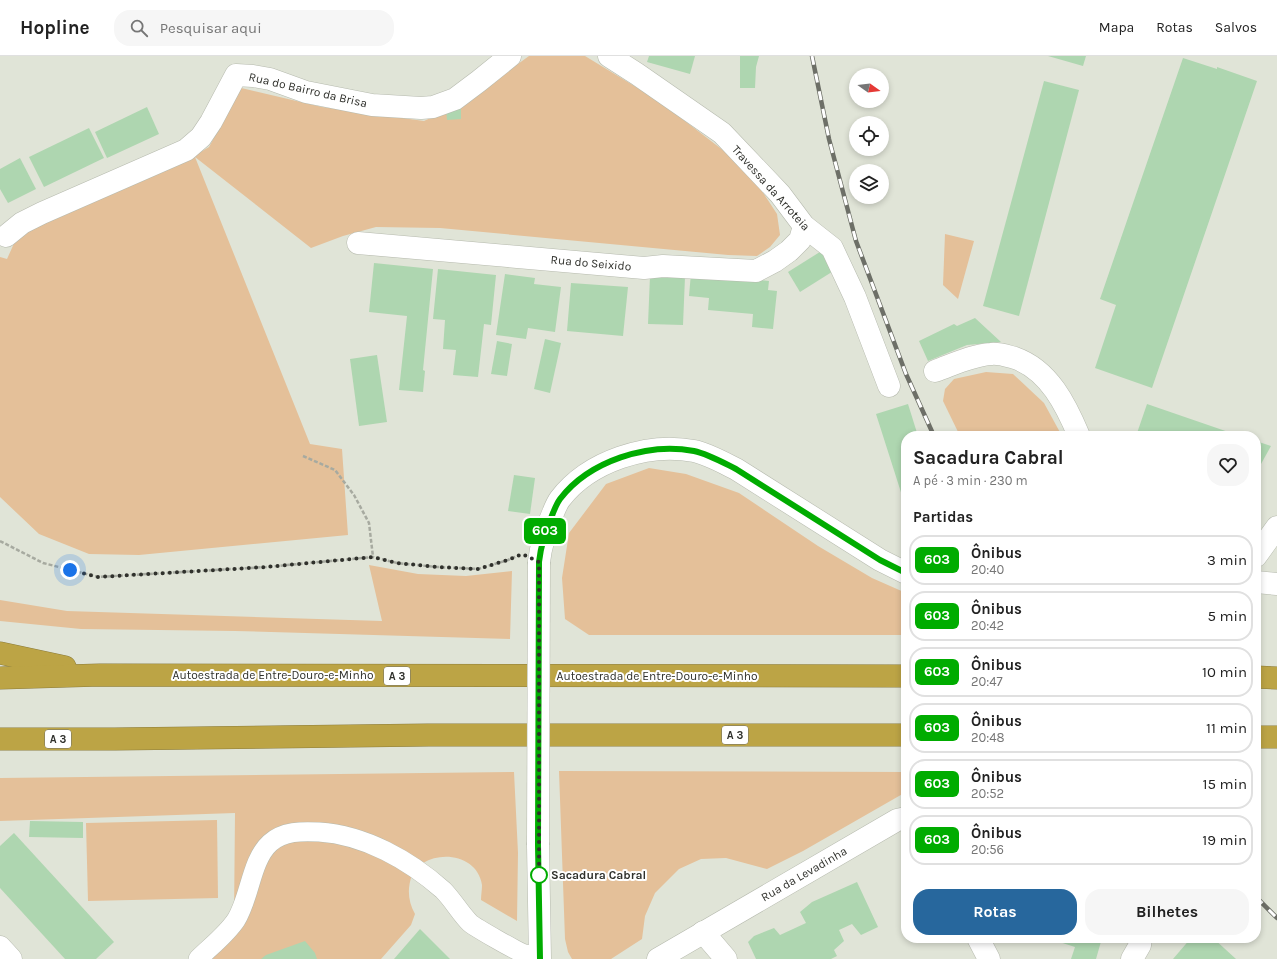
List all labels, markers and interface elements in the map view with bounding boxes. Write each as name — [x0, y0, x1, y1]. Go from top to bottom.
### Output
search box — [114, 10, 394, 46]
text: Hopline — [20, 17, 90, 39]
icon: search — [128, 17, 150, 39]
text: Pesquisar aqui — [160, 19, 262, 37]
text: Mapa — [1099, 19, 1134, 36]
text: Rotas — [1156, 19, 1193, 36]
text: Salvos — [1215, 19, 1257, 36]
north arrow — [849, 68, 889, 108]
map controls — [849, 68, 889, 204]
street label: Rua do Bairro da Brisa — [247, 70, 369, 110]
button: locate — [849, 116, 889, 156]
street label: Travessa da Arroteia — [729, 142, 813, 234]
button: layers — [849, 164, 889, 204]
street label: Rua do Seixido — [550, 252, 632, 274]
button: heart — [1207, 444, 1249, 486]
text: Sacadura Cabral — [913, 447, 1064, 469]
text: A pé · 3 min · 230 m — [913, 473, 1028, 488]
text: Partidas — [913, 508, 973, 526]
line badge: 603 — [522, 518, 568, 544]
text: 603 — [532, 522, 558, 539]
text: Ônibus — [971, 544, 1022, 562]
text: 603 — [924, 551, 950, 568]
text: 3 min — [1207, 551, 1247, 569]
your location — [60, 560, 80, 580]
text: 20:40 — [971, 562, 1004, 577]
text: Ônibus — [971, 600, 1022, 618]
text: 603 — [924, 607, 950, 624]
text: 5 min — [1207, 607, 1247, 625]
text: 20:42 — [971, 618, 1004, 633]
text: Ônibus — [971, 656, 1022, 674]
text: 603 — [924, 663, 950, 680]
text: 10 min — [1202, 663, 1247, 681]
road number: A 3 — [384, 667, 410, 685]
street label: Autoestrada de Entre-Douro-e-Minho — [173, 668, 373, 682]
street label: Autoestrada de Entre-Douro-e-Minho — [557, 669, 757, 683]
text: 20:47 — [971, 674, 1003, 689]
text: Ônibus — [971, 712, 1022, 730]
text: 603 — [924, 719, 950, 736]
text: 11 min — [1206, 719, 1247, 737]
road number: A 3 — [722, 726, 748, 744]
road number: A 3 — [45, 730, 71, 748]
text: 20:48 — [971, 730, 1005, 745]
text: Ônibus — [971, 768, 1022, 786]
text: 603 — [924, 775, 950, 792]
text: 15 min — [1202, 775, 1247, 793]
text: 20:52 — [971, 786, 1004, 801]
text: Ônibus — [971, 824, 1022, 842]
text: 603 — [924, 831, 950, 848]
text: 19 min — [1202, 831, 1247, 849]
text: 20:56 — [971, 842, 1004, 857]
street label: Rua da Levadinha — [759, 844, 849, 904]
marker: Sacadura Cabral — [530, 866, 548, 884]
place label: Sacadura Cabral — [551, 868, 646, 882]
button: Rotas — [913, 889, 1077, 935]
button: Bilhetes — [1085, 889, 1249, 935]

